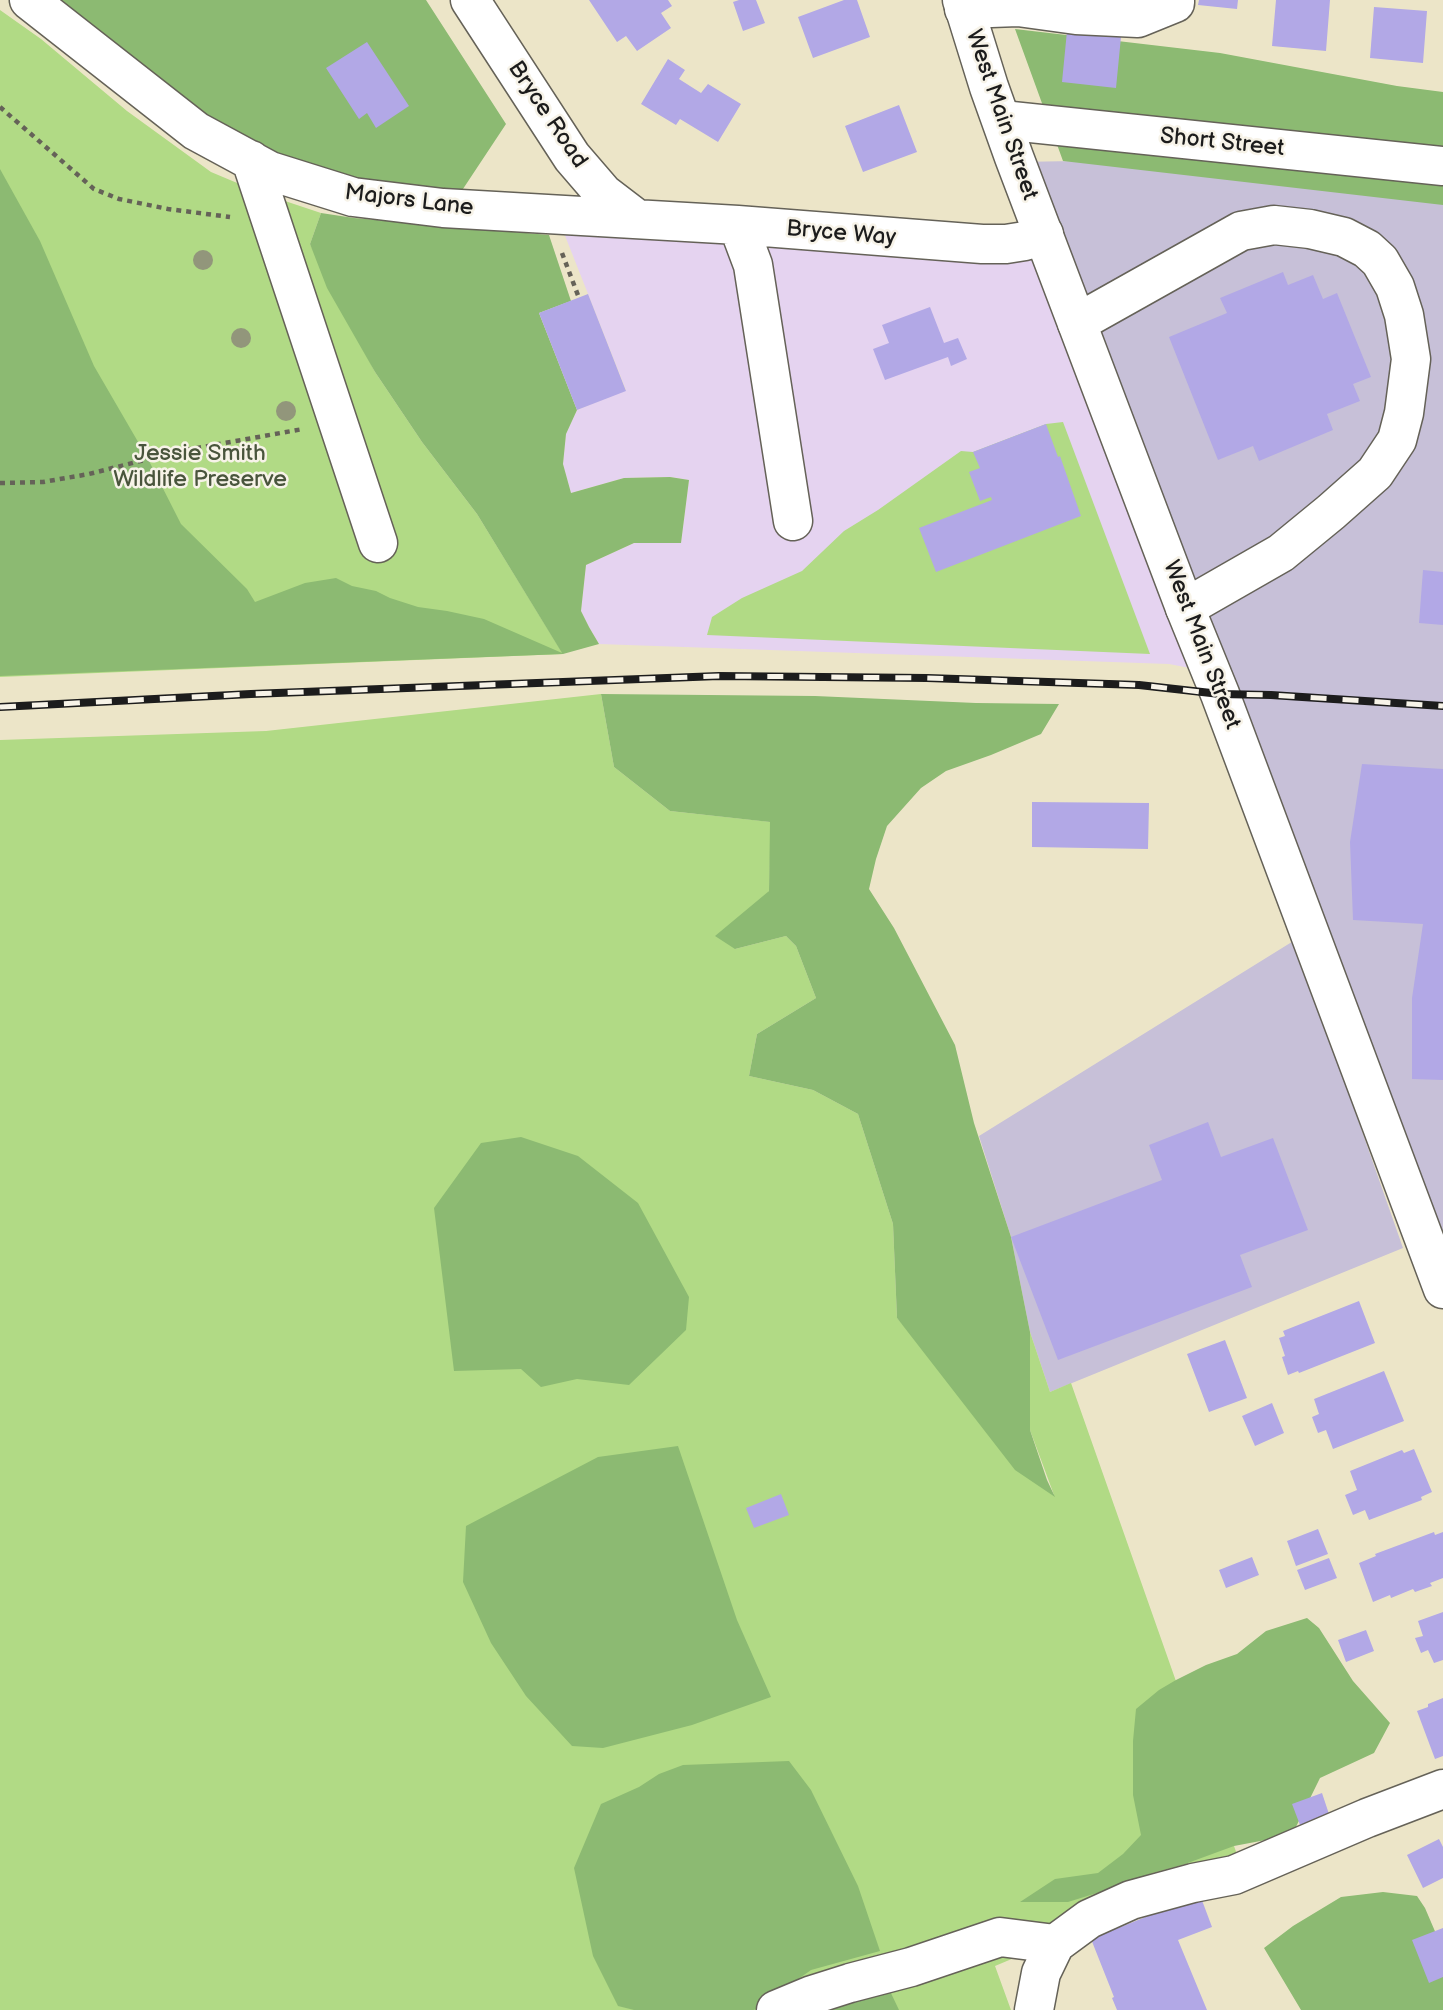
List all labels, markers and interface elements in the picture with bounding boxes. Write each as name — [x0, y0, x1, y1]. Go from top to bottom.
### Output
street label: West Main Street — [959, 26, 1043, 204]
street label: Bryce Road — [501, 56, 593, 174]
street label: Short Street — [1159, 123, 1285, 163]
street label: Majors Lane — [343, 179, 475, 223]
street label: Bryce Way — [785, 215, 897, 253]
park label: Jessie Smith Wildlife Preserve — [113, 440, 287, 494]
street label: West Main Street — [1156, 557, 1246, 733]

